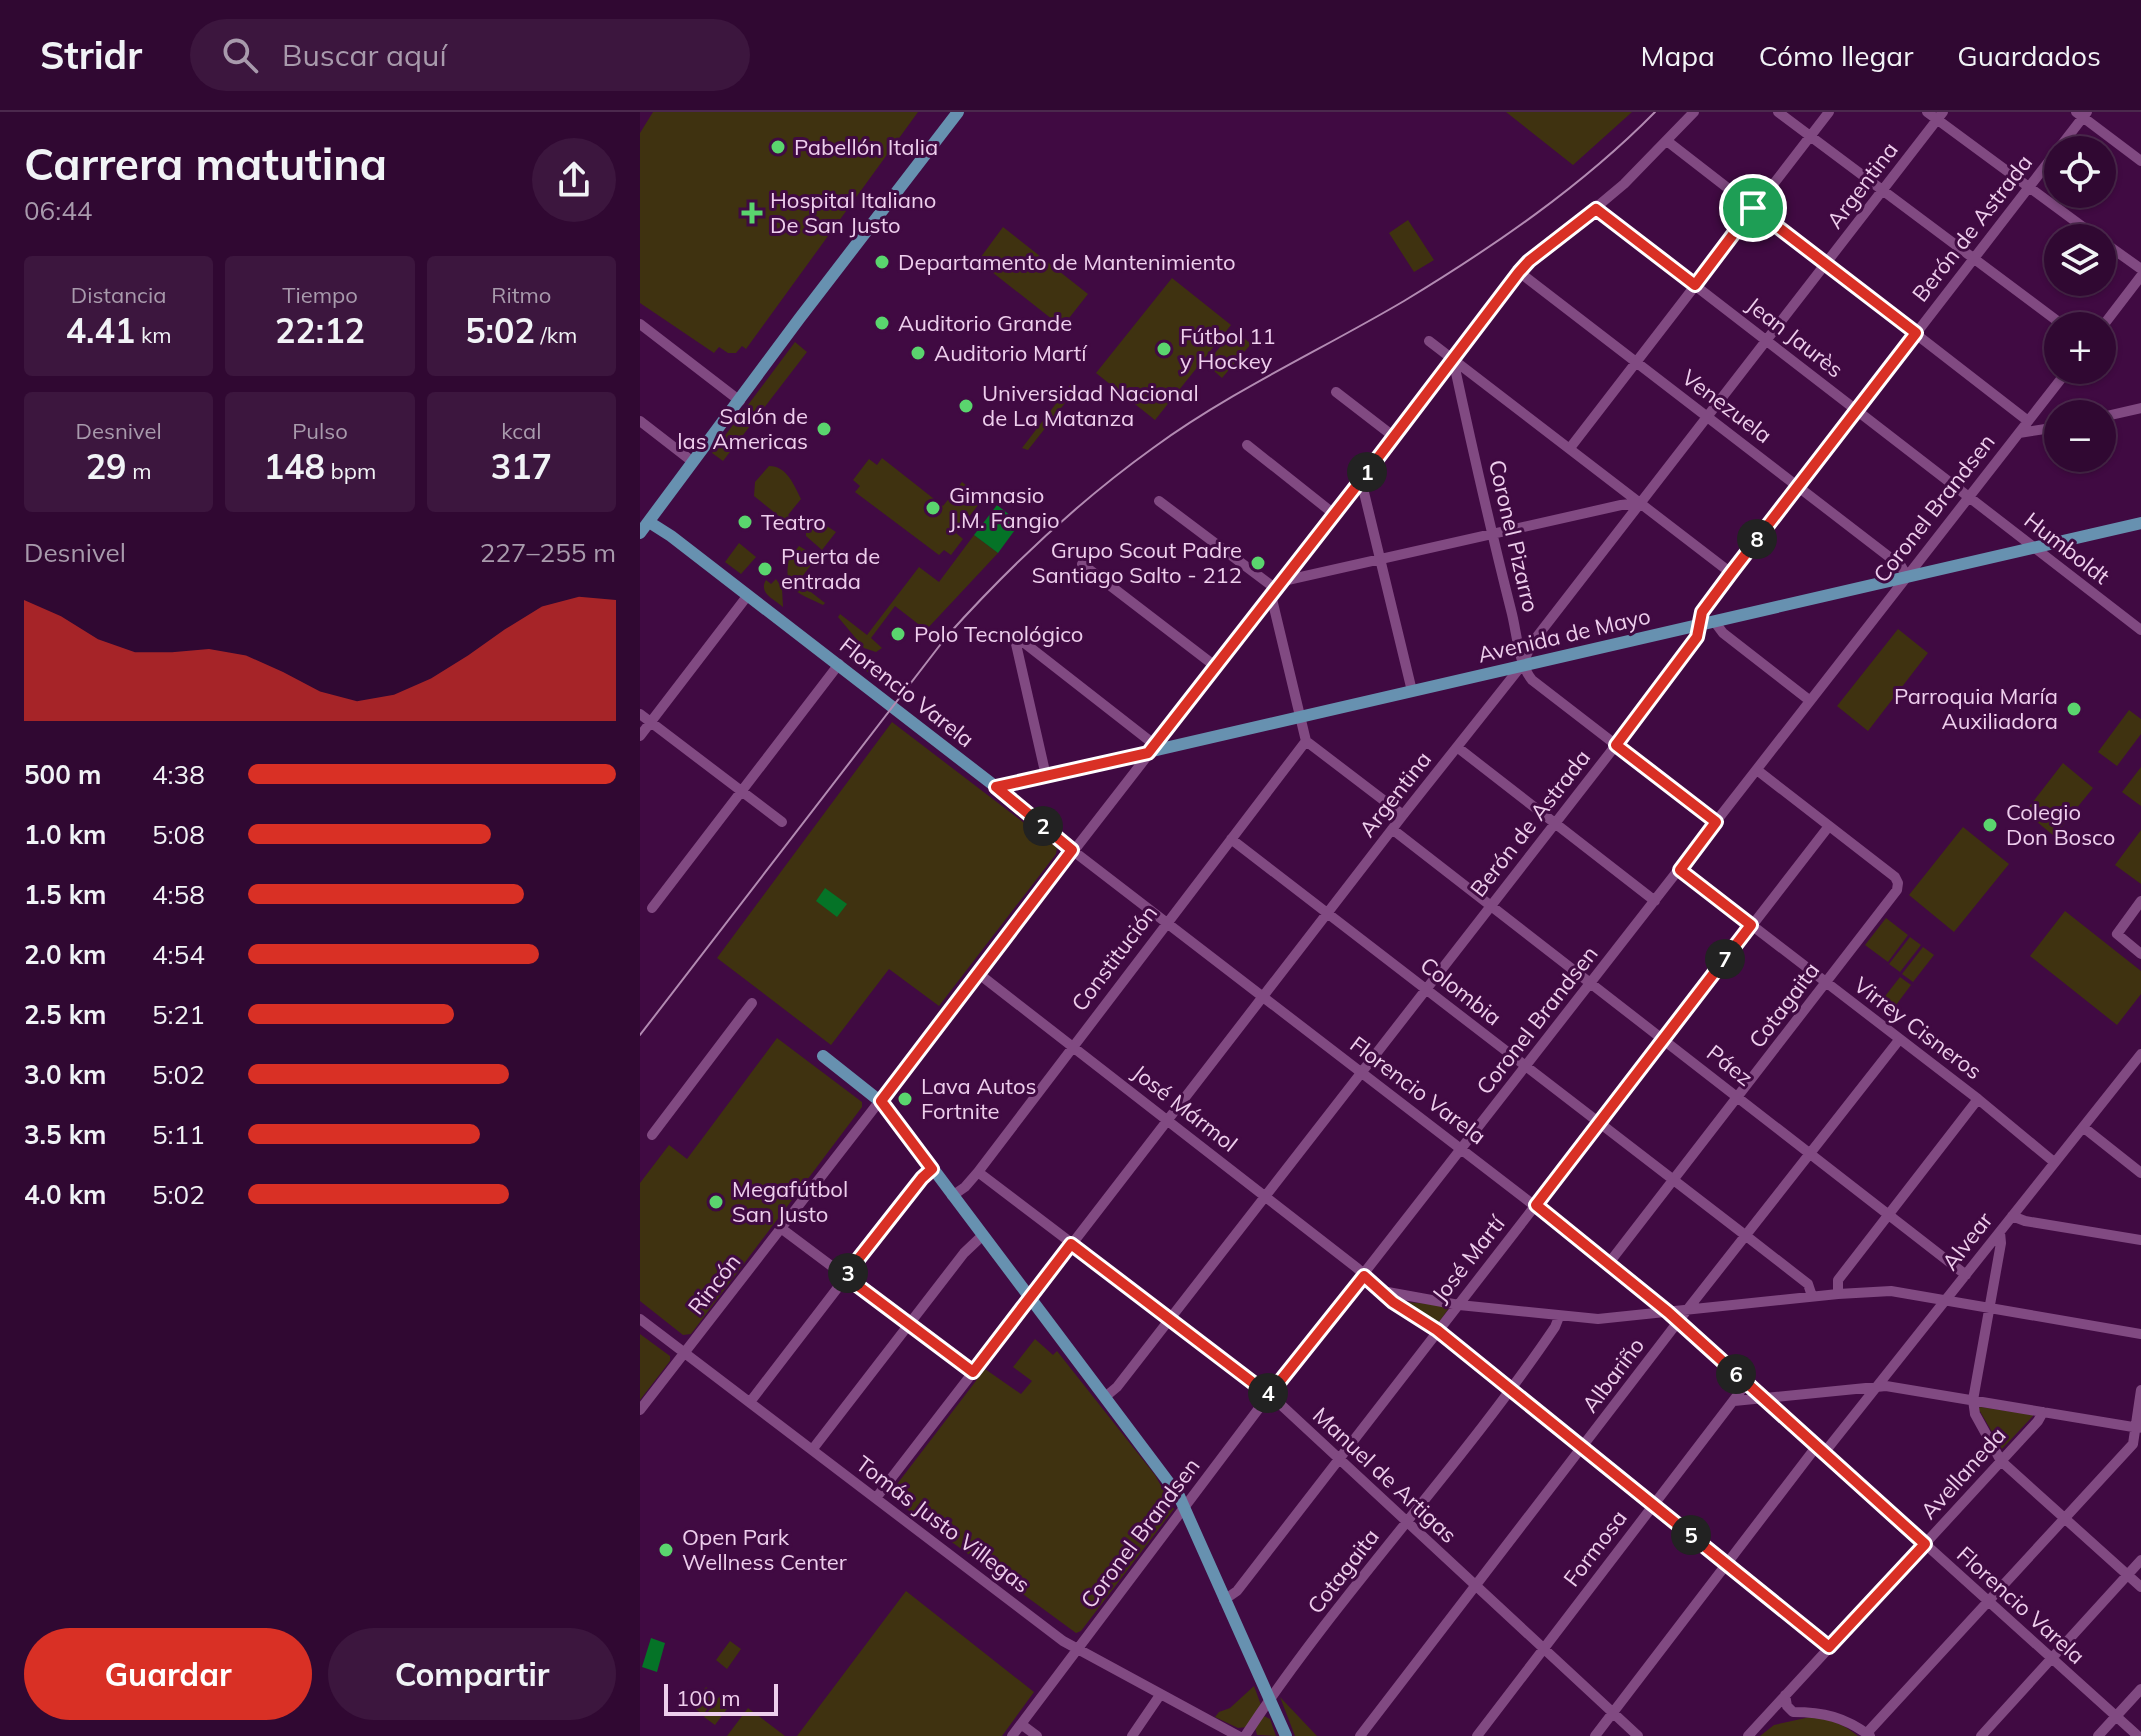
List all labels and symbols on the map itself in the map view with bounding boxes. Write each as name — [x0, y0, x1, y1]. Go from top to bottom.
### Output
place label: Pabellón Italia — [794, 133, 938, 161]
street label: Argentina — [1820, 136, 1904, 234]
marker: Pabellón Italia — [769, 138, 787, 156]
street label: Berón de Astrada — [1906, 149, 2038, 307]
pin — [1719, 174, 1787, 242]
place label: Hospital Italiano De San Justo — [770, 186, 936, 239]
marker: Hospital Italiano De San Justo — [741, 202, 763, 224]
place label: Departamento de Mantenimiento — [898, 248, 1235, 276]
marker: Departamento de Mantenimiento — [873, 253, 891, 271]
street label: Jean Jaurès — [1741, 291, 1849, 383]
place label: Auditorio Grande — [898, 309, 1072, 337]
marker: Auditorio Grande — [873, 314, 891, 332]
place label: Fútbol 11 y Hockey — [1180, 322, 1276, 375]
place label: Auditorio Martí — [934, 339, 1088, 367]
marker: Fútbol 11 y Hockey — [1155, 340, 1173, 358]
marker: Auditorio Martí — [909, 344, 927, 362]
street label: Venezuela — [1677, 363, 1777, 449]
place label: Universidad Nacional de La Matanza — [982, 379, 1199, 432]
marker: Universidad Nacional de La Matanza — [957, 397, 975, 415]
place label: Salón de las Americas — [677, 402, 808, 455]
marker: Salón de las Americas — [815, 420, 833, 438]
street label: Coronel Brandsen — [1867, 428, 2001, 588]
pin: 1 — [1347, 452, 1387, 492]
street label: Coronel Pizarro — [1483, 457, 1545, 615]
place label: Gimnasio J.M. Fangio — [949, 481, 1060, 534]
marker: Gimnasio J.M. Fangio — [924, 499, 942, 517]
street label: Humboldt — [2019, 506, 2116, 590]
place label: Teatro — [761, 508, 826, 536]
marker: Teatro — [736, 513, 754, 531]
pin: 8 — [1737, 519, 1777, 559]
place label: Grupo Scout Padre Santiago Salto - 212 — [1032, 536, 1242, 589]
place label: Puerta de entrada — [781, 542, 880, 595]
marker: Grupo Scout Padre Santiago Salto - 212 — [1249, 554, 1267, 572]
marker: Puerta de entrada — [756, 560, 774, 578]
street label: Avenida de Mayo — [1475, 602, 1653, 668]
place label: Polo Tecnológico — [914, 620, 1083, 648]
marker: Polo Tecnológico — [889, 625, 907, 643]
street label: Florencio Varela — [834, 631, 980, 753]
place label: Parroquia María Auxiliadora — [1894, 682, 2058, 735]
marker: Parroquia María Auxiliadora — [2065, 700, 2083, 718]
street label: Berón de Astrada — [1464, 744, 1596, 902]
street label: Argentina — [1353, 746, 1437, 842]
place label: Colegio Don Bosco — [2006, 798, 2115, 851]
pin: 2 — [1023, 806, 1063, 846]
marker: Colegio Don Bosco — [1981, 816, 1999, 834]
street label: Constitución — [1065, 899, 1163, 1017]
pin: 7 — [1705, 939, 1745, 979]
street label: Coronel Brandsen — [1470, 940, 1604, 1100]
street label: Colombia — [1415, 951, 1507, 1031]
street label: Cotagaita — [1743, 957, 1825, 1053]
street label: Virrey Cisneros — [1848, 971, 1988, 1085]
street label: Florencio Varela — [1345, 1030, 1491, 1150]
street label: Páez — [1701, 1038, 1759, 1092]
street label: José Mármol — [1127, 1058, 1243, 1158]
place label: Lava Autos Fortnite — [921, 1072, 1036, 1125]
marker: Lava Autos Fortnite — [896, 1090, 914, 1108]
place label: Megafútbol San Justo — [732, 1175, 848, 1228]
marker: Megafútbol San Justo — [707, 1193, 725, 1211]
street label: Alvear — [1936, 1206, 1998, 1276]
street label: José Martí — [1426, 1209, 1512, 1308]
street label: Rincón — [682, 1248, 746, 1320]
pin: 3 — [828, 1253, 868, 1293]
street label: Albariño — [1576, 1332, 1650, 1418]
pin: 6 — [1716, 1354, 1756, 1394]
pin: 4 — [1248, 1373, 1288, 1413]
street label: Manuel de Artigas — [1307, 1401, 1463, 1549]
street label: Avellaneda — [1914, 1421, 2012, 1525]
street label: Tomás Justo Villegas — [851, 1450, 1035, 1598]
street label: Coronel Brandsen — [1074, 1452, 1206, 1614]
street label: Formosa — [1557, 1504, 1633, 1592]
pin: 5 — [1671, 1515, 1711, 1555]
place label: Open Park Wellness Center — [682, 1523, 847, 1576]
street label: Cotagaita — [1301, 1523, 1385, 1619]
street label: Florencio Varela — [1951, 1540, 2091, 1670]
marker: Open Park Wellness Center — [657, 1541, 675, 1559]
scale bar — [664, 1680, 778, 1716]

